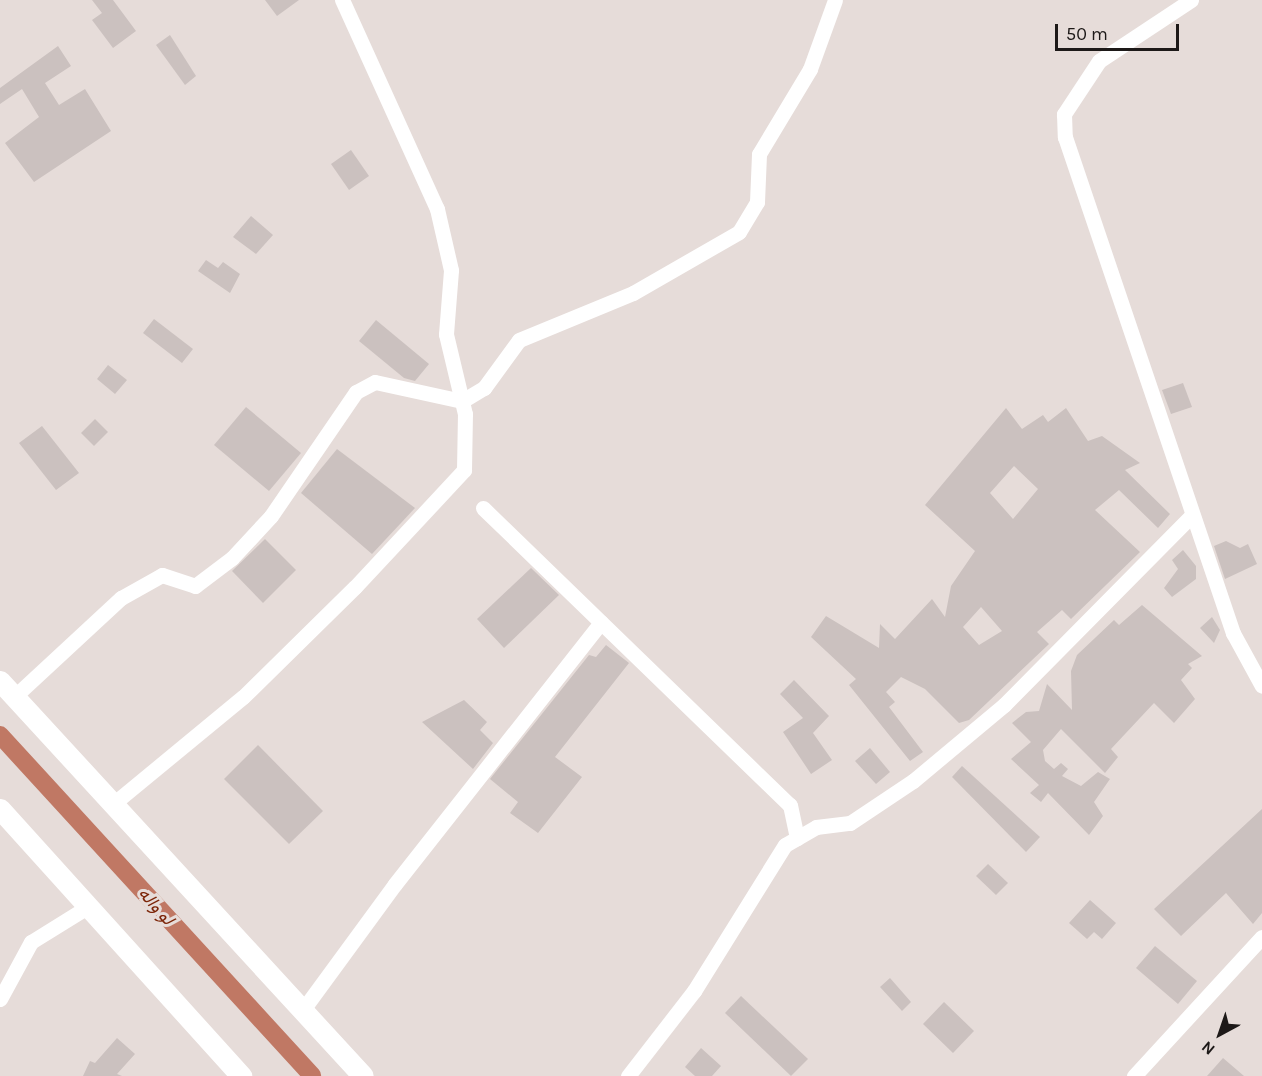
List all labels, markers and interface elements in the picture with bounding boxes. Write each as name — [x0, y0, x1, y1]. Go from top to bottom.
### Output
scale bar — [1058, 12, 1182, 50]
text: 50 m — [1066, 23, 1108, 45]
water label: لو واله — [133, 883, 179, 929]
north arrow — [1190, 1004, 1250, 1064]
text: N — [1198, 1037, 1219, 1059]

